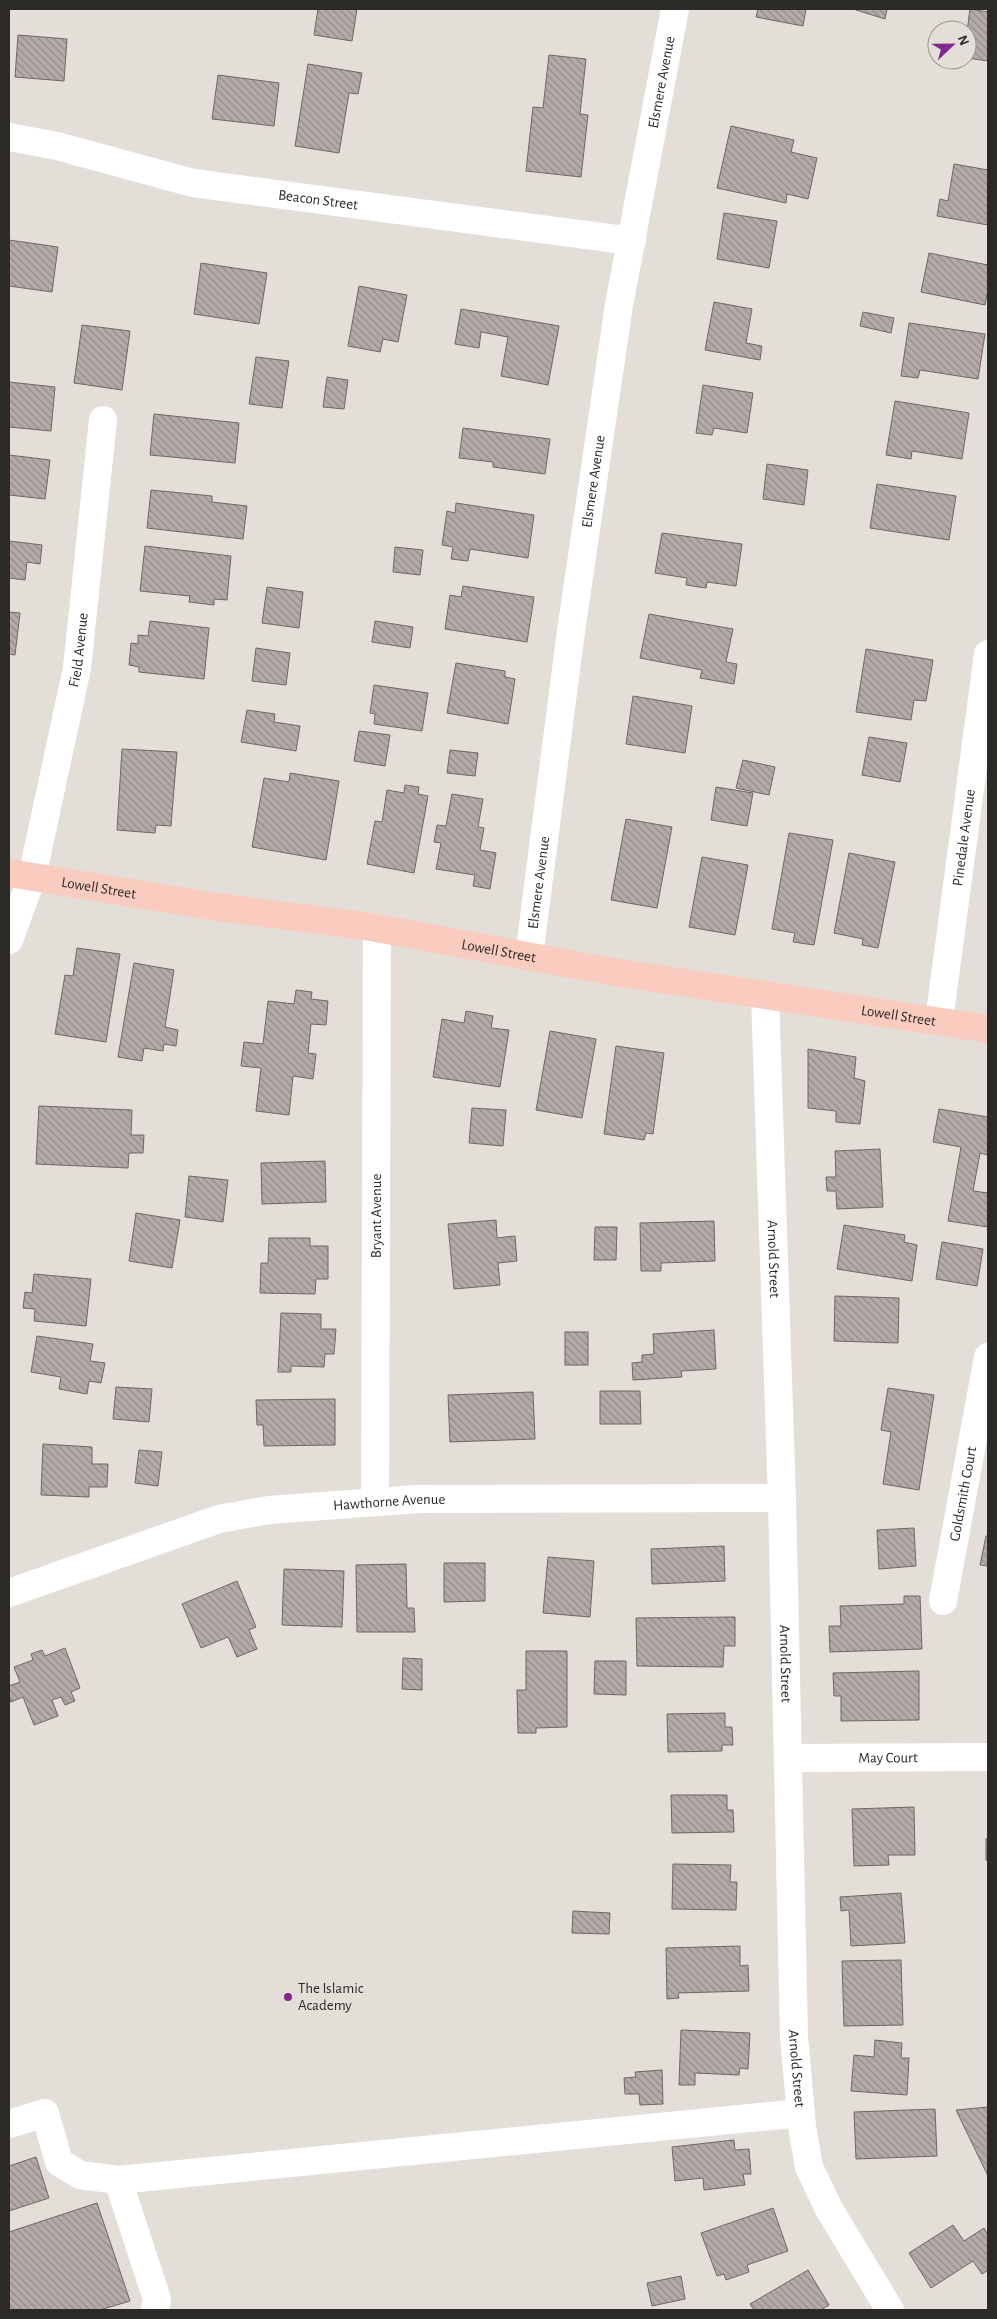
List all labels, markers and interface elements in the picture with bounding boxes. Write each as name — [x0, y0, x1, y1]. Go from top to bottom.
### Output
north arrow — [927, 20, 977, 70]
text: N — [955, 33, 971, 48]
street label: Elsmere Avenue — [645, 35, 677, 129]
street label: Beacon Street — [277, 187, 359, 212]
street label: Elsmere Avenue — [579, 434, 607, 529]
street label: Field Avenue — [66, 612, 90, 688]
street label: Pinedale Avenue — [950, 788, 977, 887]
street label: Elsmere Avenue — [525, 835, 552, 930]
street label: Lowell Street — [60, 874, 137, 901]
street label: Lowell Street — [460, 936, 537, 965]
street label: Lowell Street — [860, 1002, 937, 1028]
street label: Bryant Avenue — [368, 1174, 384, 1258]
street label: Arnold Street — [765, 1220, 783, 1298]
street label: Goldsmith Court — [947, 1445, 979, 1542]
street label: Hawthorne Avenue — [333, 1491, 445, 1513]
street label: Arnold Street — [777, 1625, 794, 1703]
street label: May Court — [858, 1750, 918, 1765]
place label: The Islamic Academy — [298, 1981, 364, 2013]
marker: The Islamic Academy — [282, 1991, 294, 2003]
street label: Arnold Street — [786, 2029, 808, 2108]

